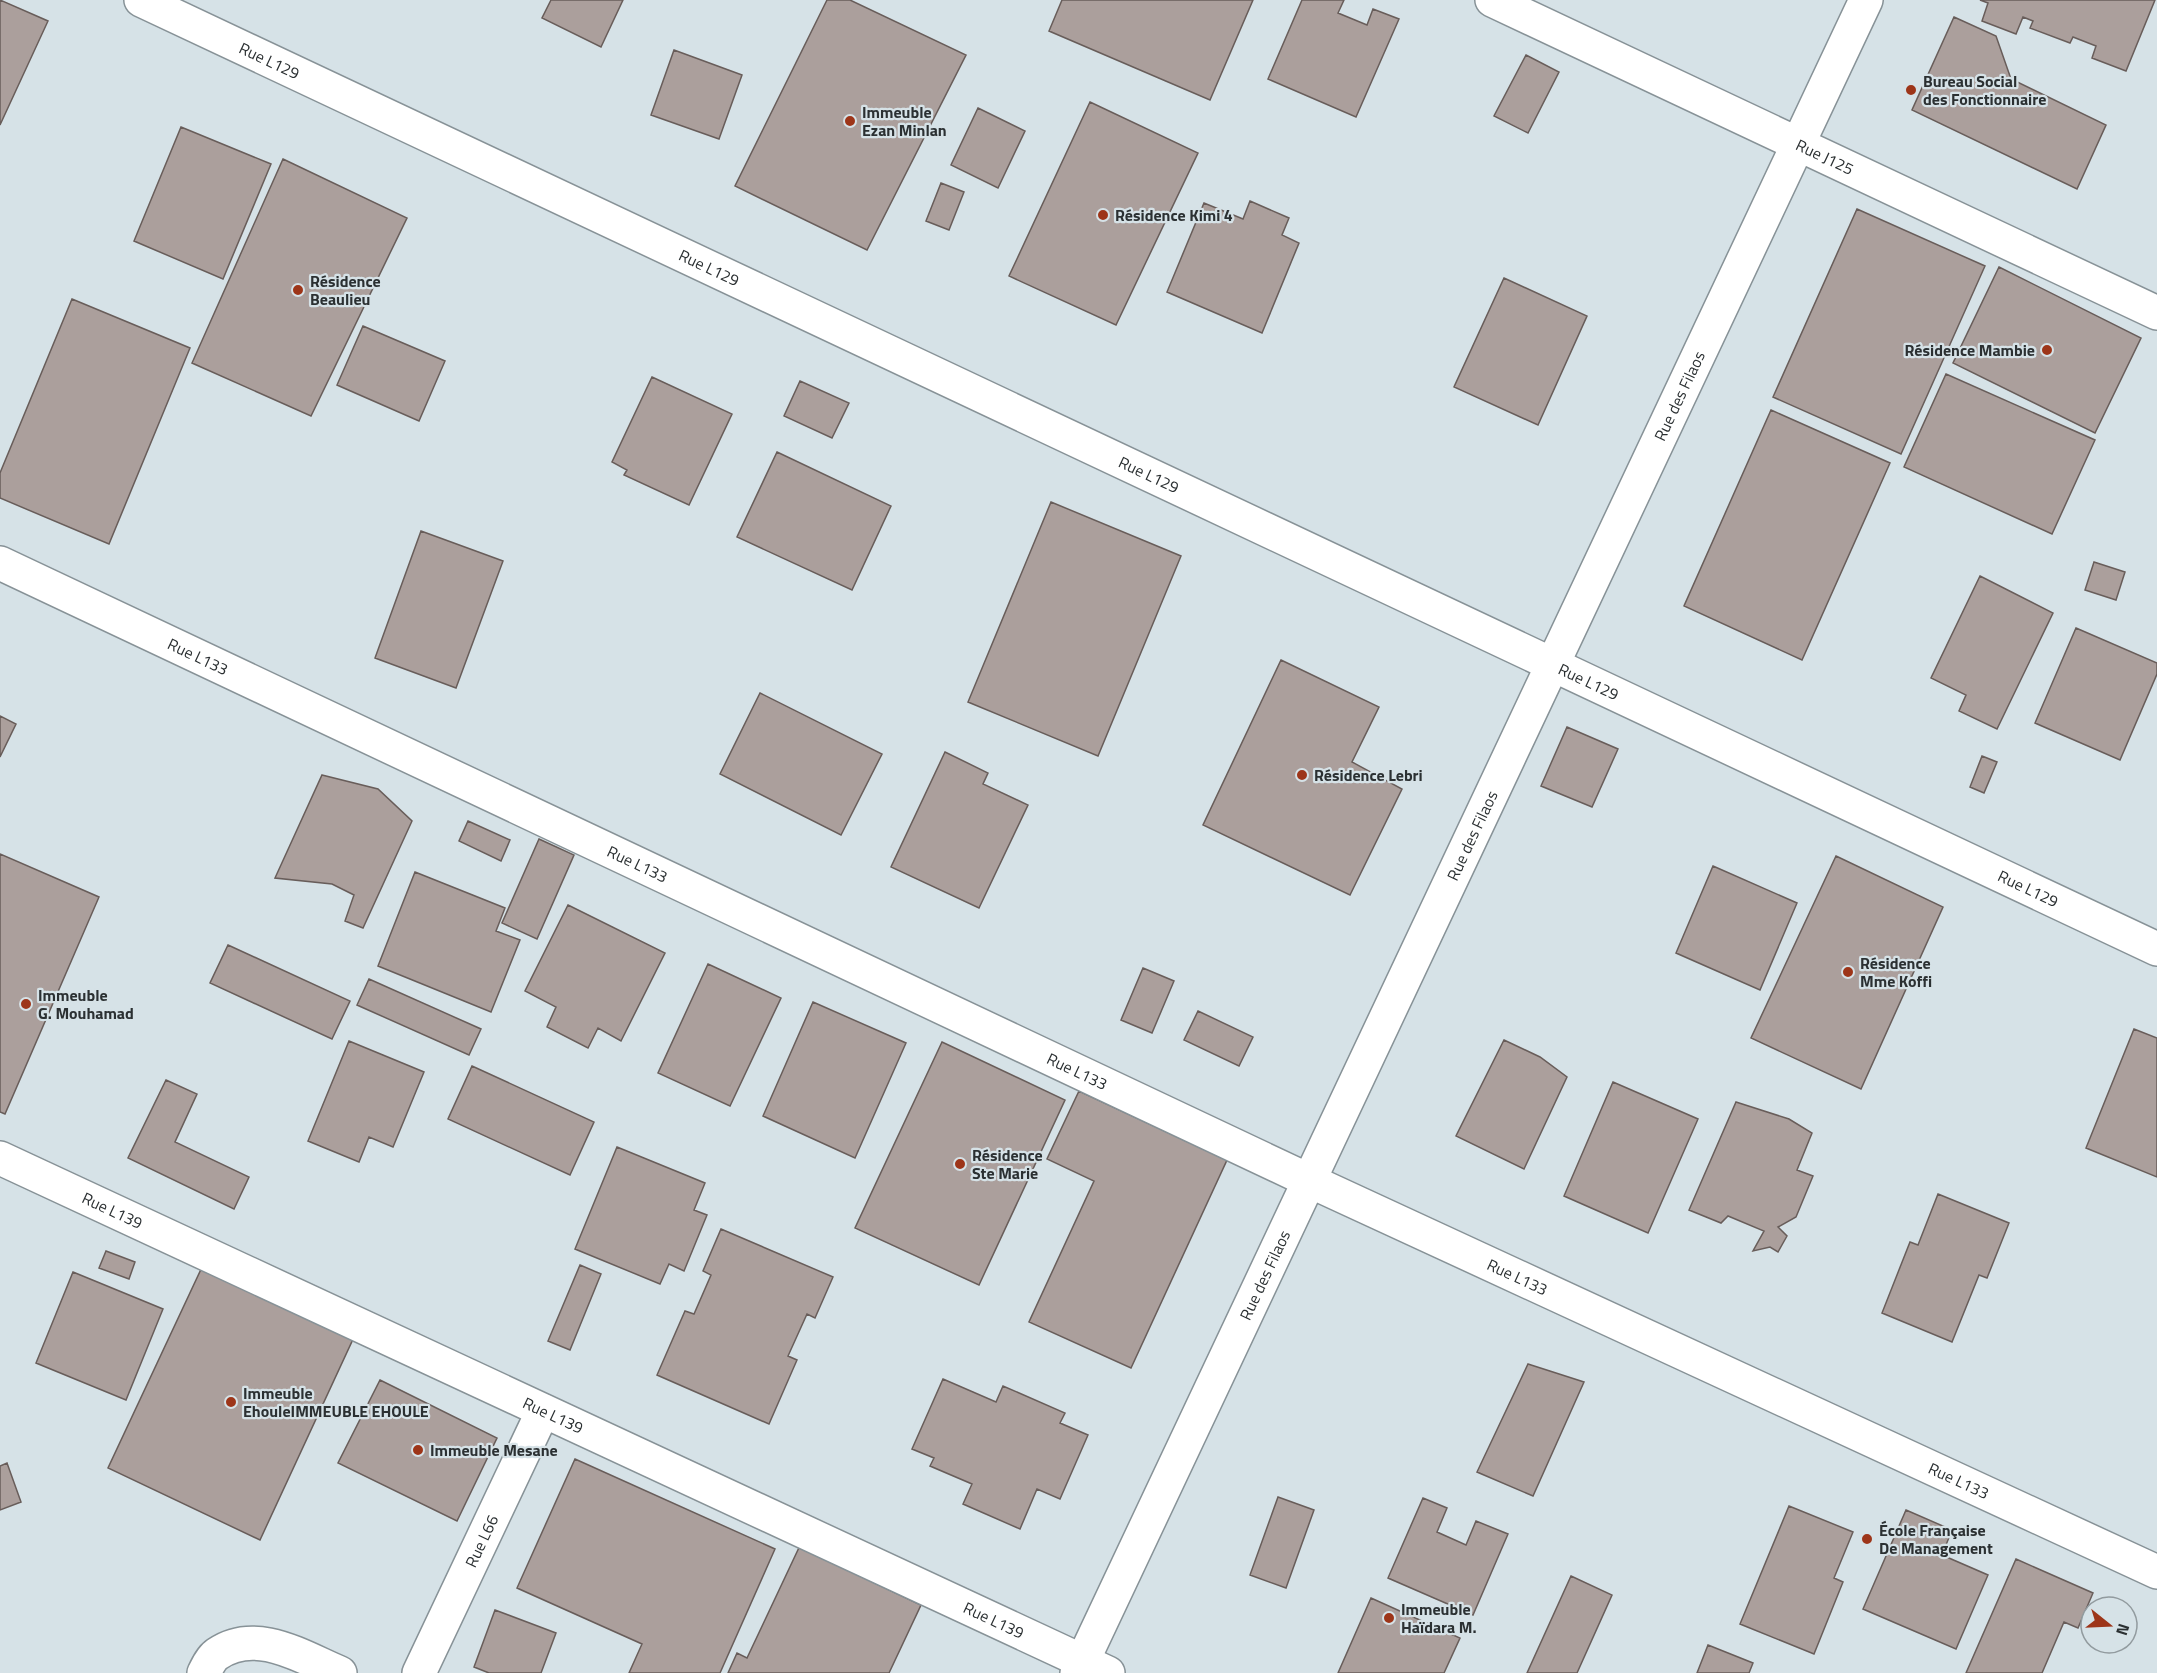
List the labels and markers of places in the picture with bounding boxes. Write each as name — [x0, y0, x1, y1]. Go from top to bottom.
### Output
place label: Bureau Social des Fonctionnaire — [1923, 69, 2046, 111]
marker: Bureau Social des Fonctionnaire — [1904, 83, 1918, 97]
place label: Immeuble Ezan Minlan — [862, 100, 947, 142]
marker: Immeuble Ezan Minlan — [843, 114, 857, 128]
place label: Résidence Kimi 4 — [1115, 203, 1233, 227]
marker: Résidence Kimi 4 — [1096, 208, 1110, 222]
place label: Résidence Beaulieu — [310, 269, 381, 311]
marker: Résidence Beaulieu — [291, 283, 305, 297]
place label: Résidence Mambie — [1905, 338, 2035, 362]
marker: Résidence Mambie — [2040, 343, 2054, 357]
place label: Résidence Lebri — [1314, 763, 1423, 787]
marker: Résidence Lebri — [1295, 768, 1309, 782]
place label: Résidence Mme Koffi — [1860, 951, 1932, 993]
marker: Résidence Mme Koffi — [1841, 965, 1855, 979]
place label: Immeuble G. Mouhamad — [38, 983, 134, 1025]
marker: Immeuble G. Mouhamad — [19, 997, 33, 1011]
place label: Résidence Ste Marie — [972, 1143, 1043, 1185]
marker: Résidence Ste Marie — [953, 1157, 967, 1171]
place label: Immeuble EhouleIMMEUBLE EHOULE — [243, 1381, 429, 1423]
marker: Immeuble EhouleIMMEUBLE EHOULE — [224, 1395, 238, 1409]
place label: Immeuble Mesane — [430, 1438, 558, 1462]
marker: Immeuble Mesane — [411, 1443, 425, 1457]
place label: École Française De Management — [1879, 1518, 1993, 1560]
marker: École Française De Management — [1860, 1532, 1874, 1546]
place label: Immeuble Haïdara M. — [1401, 1597, 1477, 1639]
marker: Immeuble Haïdara M. — [1382, 1611, 1396, 1625]

